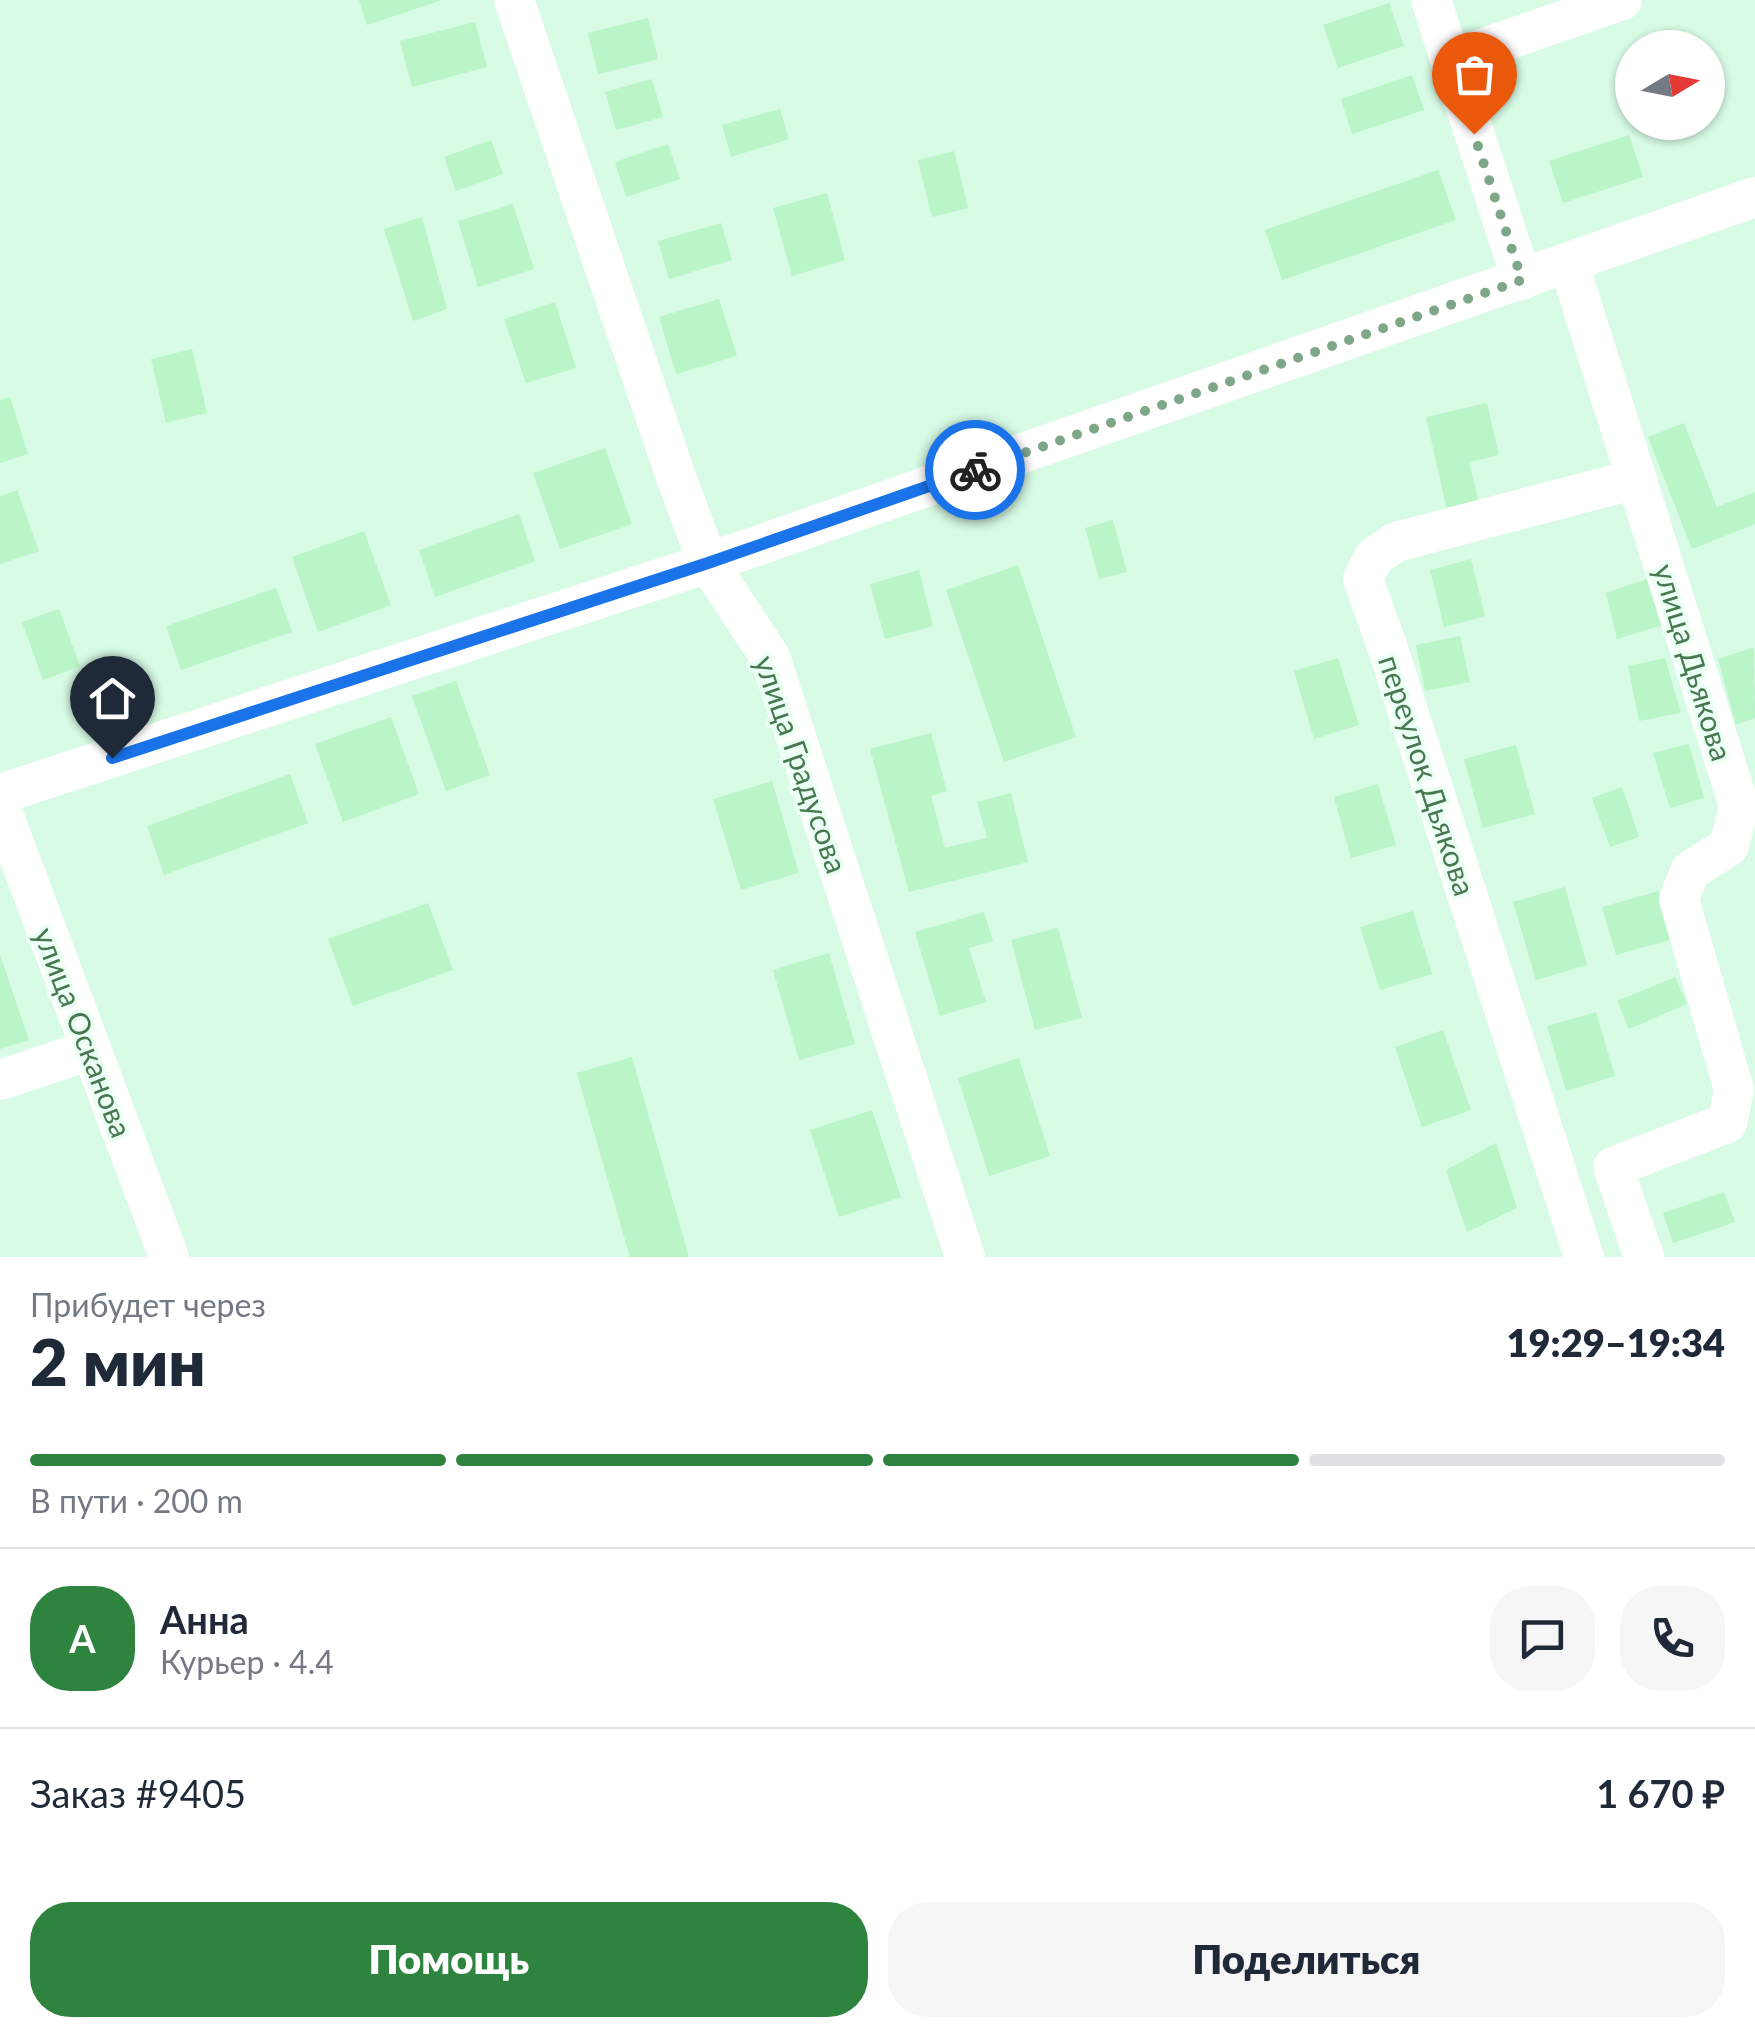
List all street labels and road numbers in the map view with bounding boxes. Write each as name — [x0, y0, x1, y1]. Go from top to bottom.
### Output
street label: улица Дьякова — [1647, 559, 1741, 765]
street label: улица Градусова — [748, 650, 856, 878]
street label: переулок Дьякова — [1372, 650, 1484, 900]
street label: улица Осканова — [27, 922, 141, 1142]

